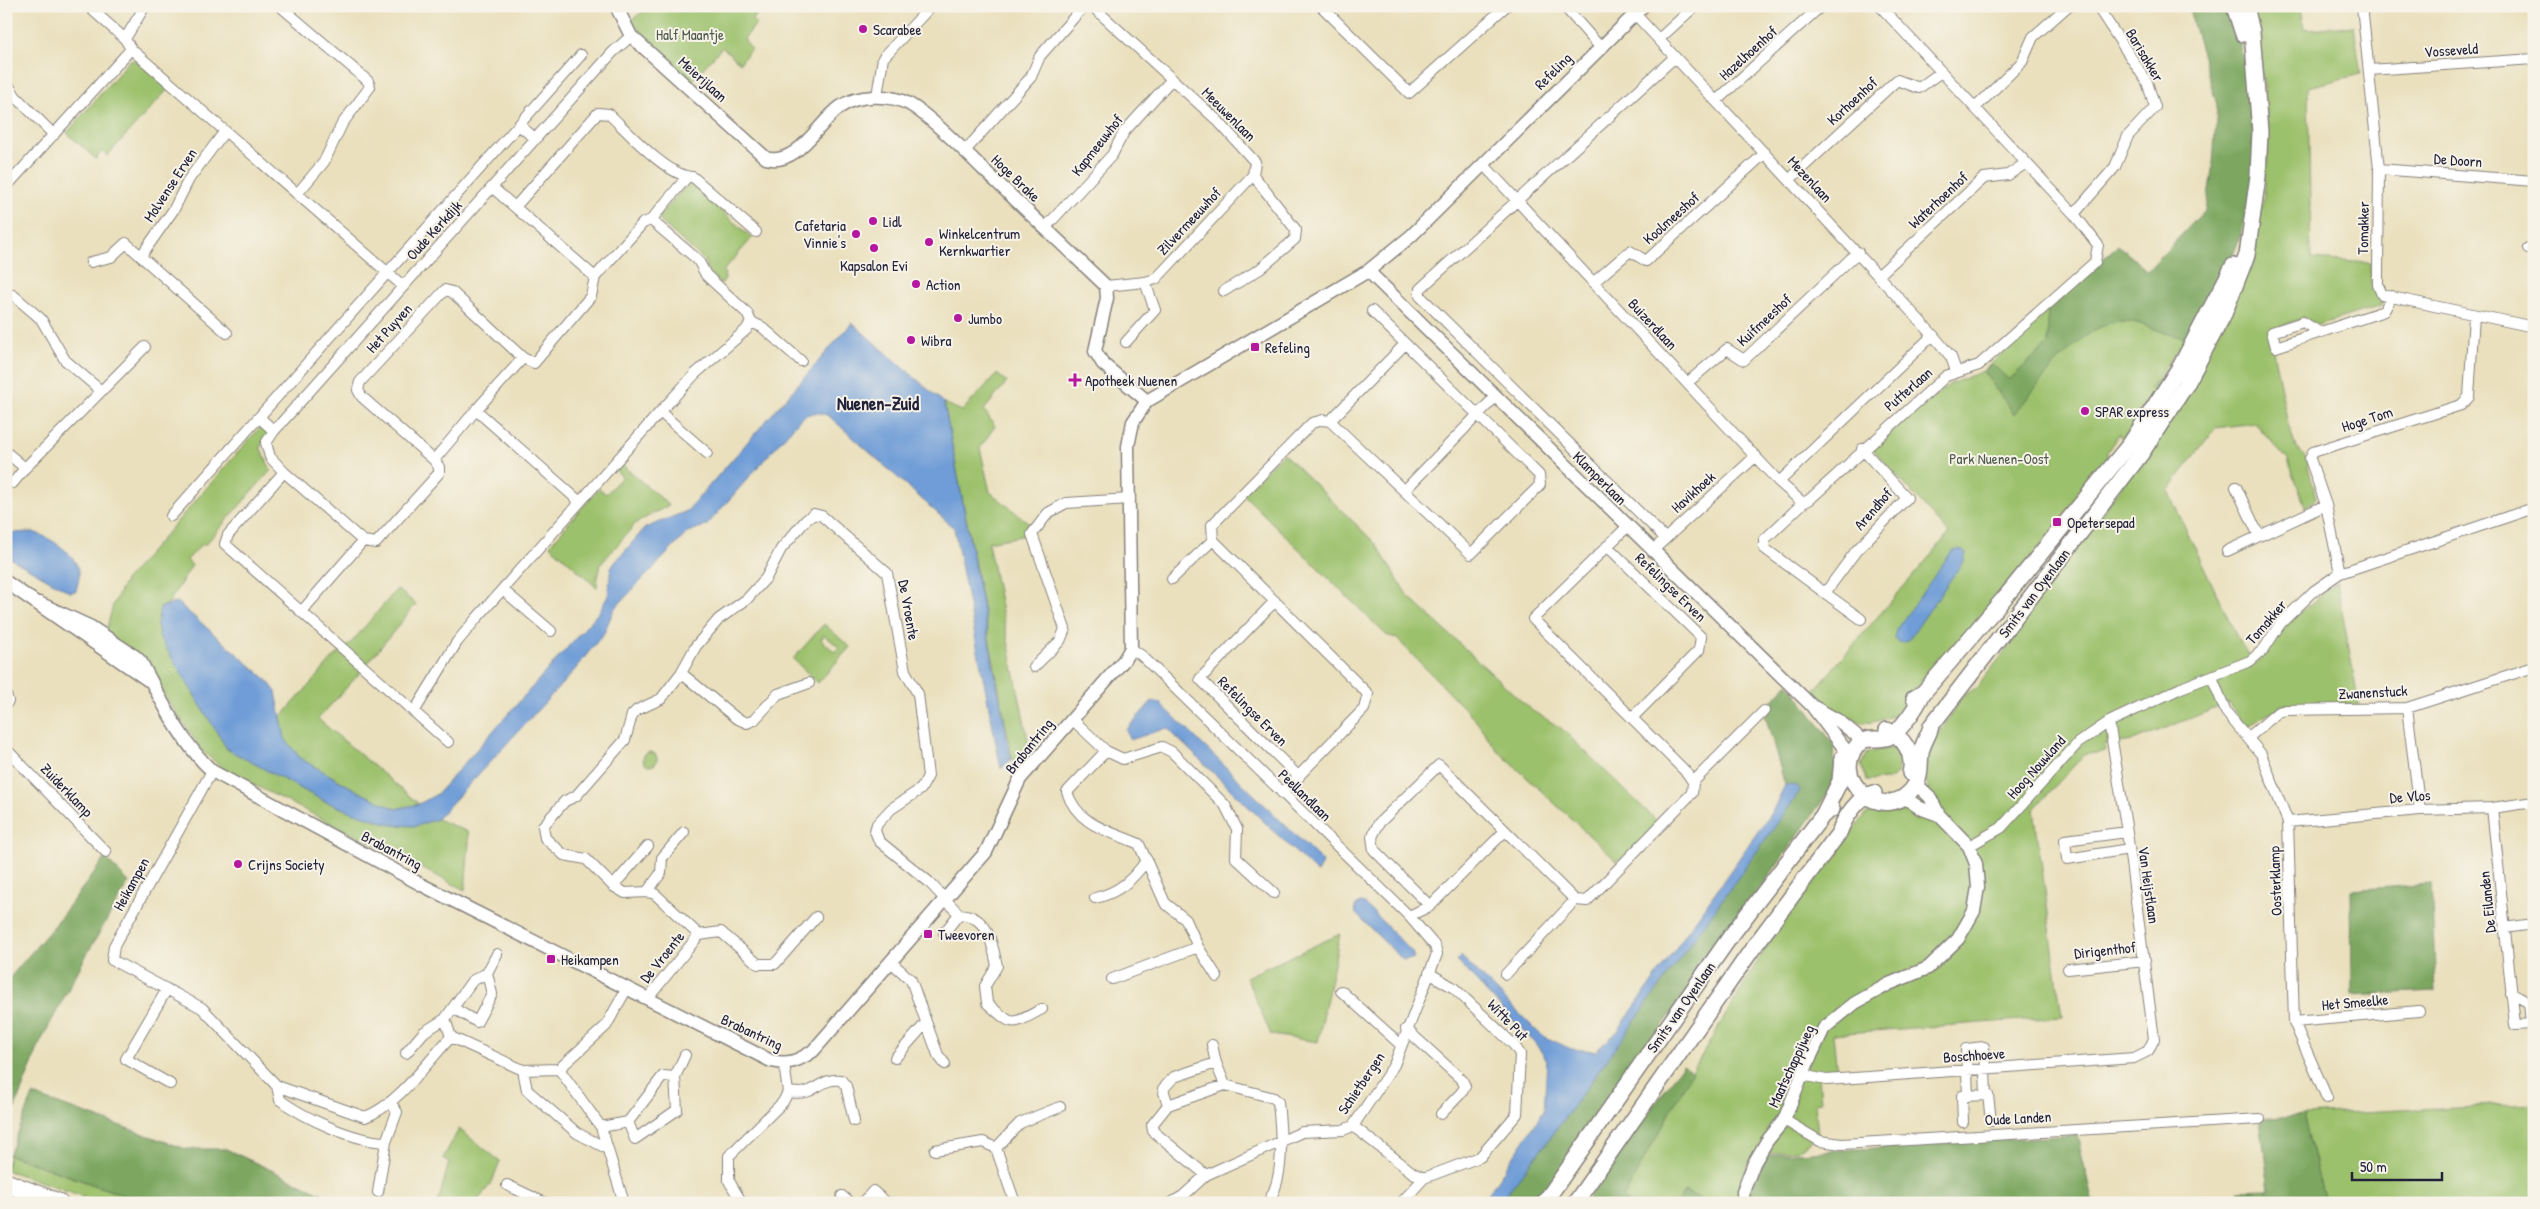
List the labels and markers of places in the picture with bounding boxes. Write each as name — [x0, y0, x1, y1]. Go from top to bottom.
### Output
place label: Scarabee — [873, 19, 921, 40]
marker: Scarabee — [857, 23, 869, 35]
place label: Lidl — [883, 211, 902, 232]
place label: Cafetaria Vinnie's — [794, 215, 846, 253]
marker: Lidl — [867, 215, 879, 227]
place label: Winkelcentrum Kernkwartier — [939, 223, 1020, 261]
marker: Cafetaria Vinnie's — [850, 228, 862, 240]
marker: Winkelcentrum Kernkwartier — [923, 236, 935, 248]
marker: Kapsalon Evi — [868, 242, 880, 254]
place label: Kapsalon Evi — [840, 255, 908, 276]
place label: Action — [926, 274, 961, 295]
marker: Action — [910, 278, 922, 290]
place label: Jumbo — [968, 308, 1002, 329]
marker: Jumbo — [952, 312, 964, 324]
place label: Wibra — [921, 330, 952, 351]
marker: Wibra — [905, 334, 917, 346]
place label: Refeling — [1265, 337, 1310, 358]
marker: Refeling — [1249, 341, 1261, 353]
place label: Apotheek Nuenen — [1085, 370, 1178, 391]
marker: Apotheek Nuenen — [1069, 374, 1081, 386]
place label: SPAR express — [2095, 401, 2169, 422]
marker: SPAR express — [2079, 405, 2091, 417]
place label: Opetersepad — [2067, 512, 2135, 533]
marker: Opetersepad — [2051, 516, 2063, 528]
place label: Crijns Society — [248, 854, 324, 875]
marker: Crijns Society — [232, 858, 244, 870]
place label: Tweevoren — [938, 924, 995, 945]
marker: Tweevoren — [922, 928, 934, 940]
place label: Heikampen — [561, 949, 619, 970]
marker: Heikampen — [545, 953, 557, 965]

